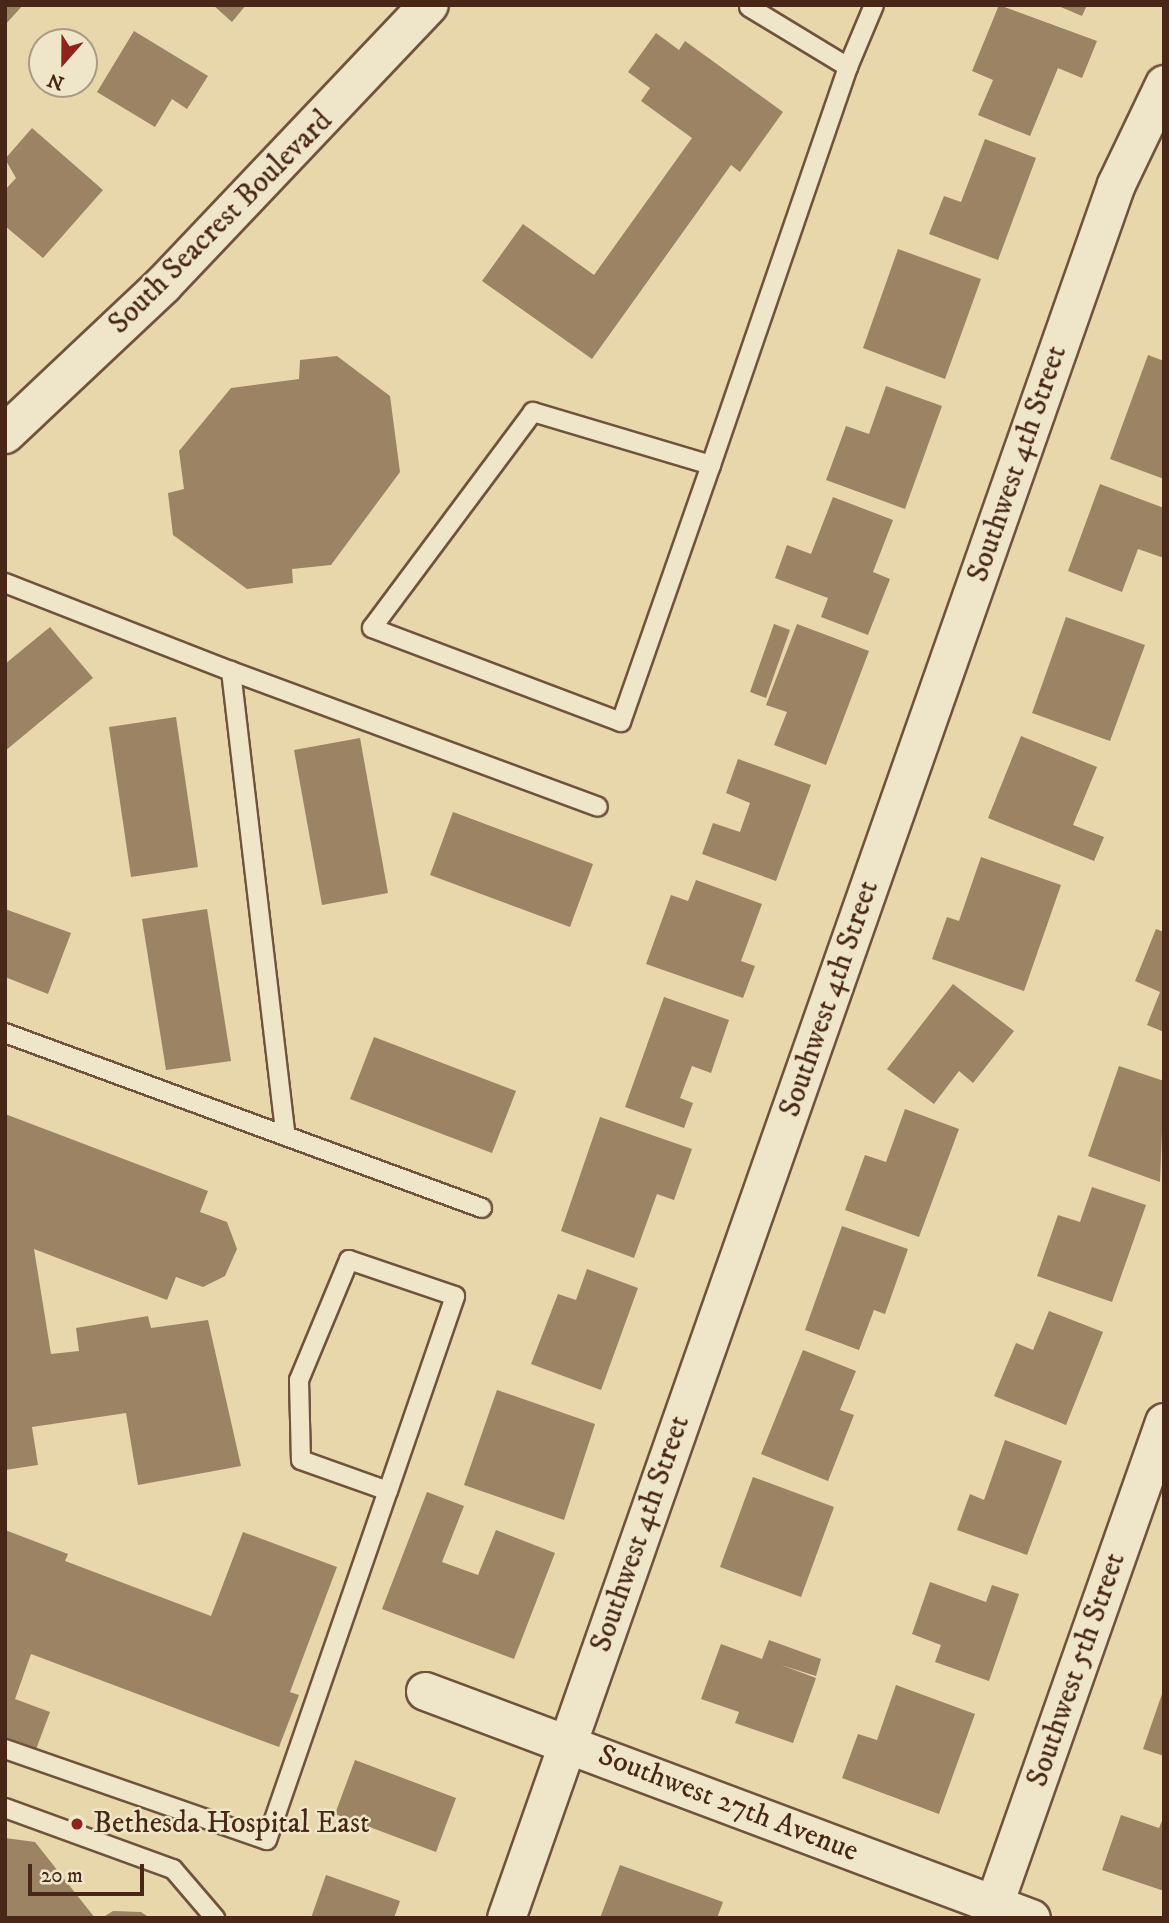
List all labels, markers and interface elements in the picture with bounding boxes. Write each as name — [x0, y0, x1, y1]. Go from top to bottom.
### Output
north arrow — [28, 28, 98, 98]
text: N — [45, 68, 67, 95]
street label: South Seacrest Boulevard — [102, 104, 340, 342]
street label: Southwest 4th Street — [961, 341, 1075, 587]
street label: Southwest 4th Street — [773, 876, 887, 1122]
street label: Southwest 4th Street — [584, 1411, 698, 1657]
street label: Southwest 5th Street — [1020, 1548, 1134, 1792]
street label: Southwest 27th Avenue — [593, 1738, 863, 1870]
place label: Bethesda Hospital East — [93, 1806, 370, 1842]
marker: Bethesda Hospital East — [67, 1814, 87, 1834]
scale bar — [32, 1850, 147, 1894]
text: 20 m — [41, 1863, 83, 1889]

